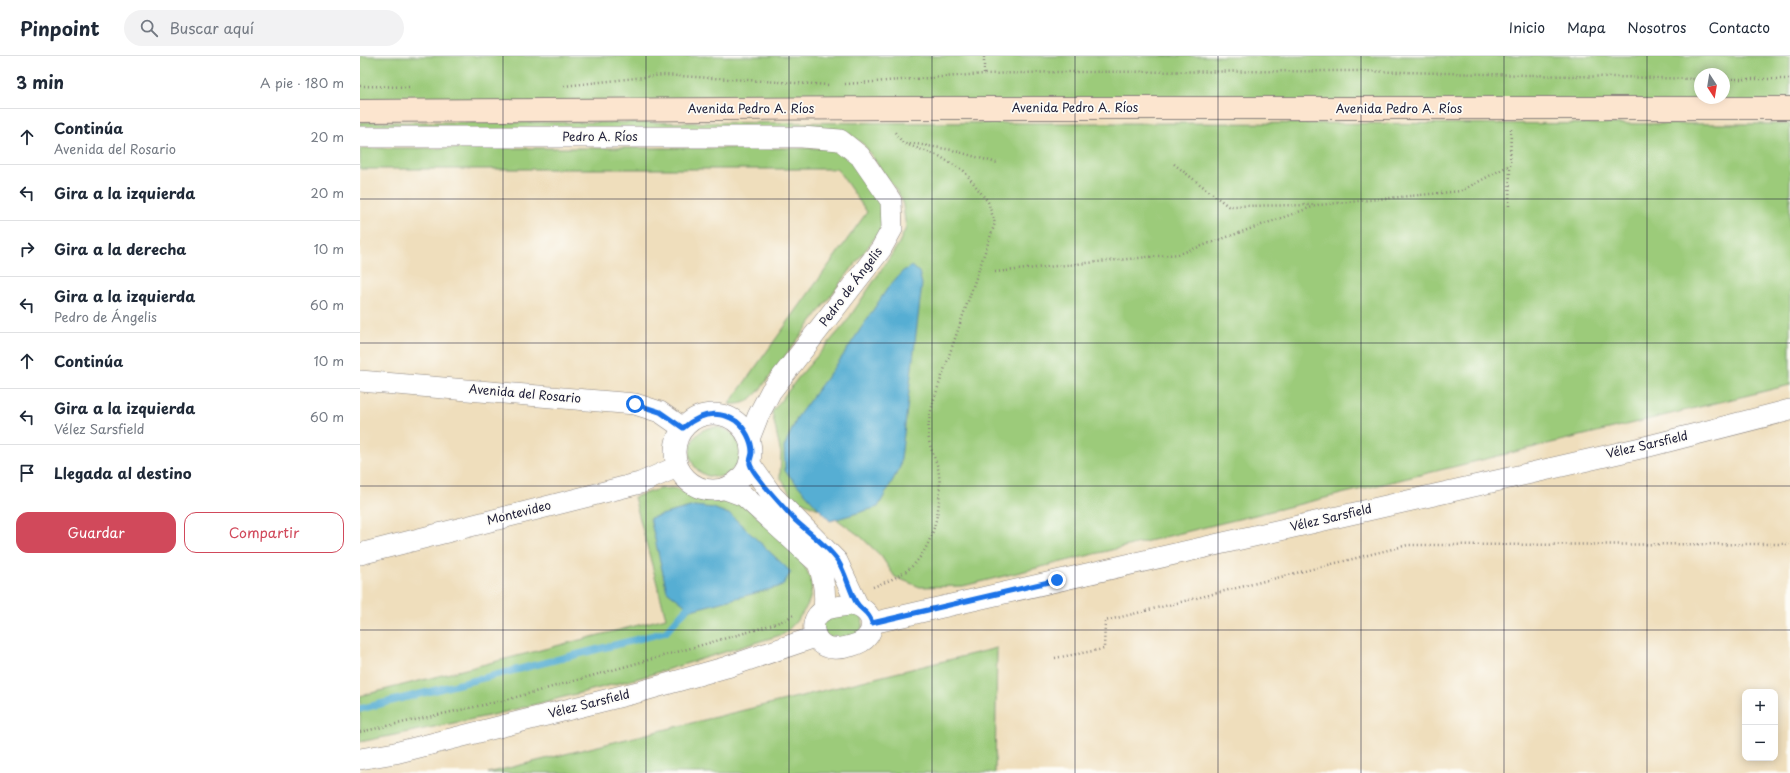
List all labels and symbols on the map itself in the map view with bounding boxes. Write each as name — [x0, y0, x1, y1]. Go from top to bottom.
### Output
north arrow — [1694, 68, 1730, 104]
street label: Avenida Pedro A. Ríos — [1012, 98, 1139, 116]
street label: Avenida Pedro A. Ríos — [688, 99, 815, 117]
street label: Avenida Pedro A. Ríos — [1336, 99, 1463, 117]
street label: Pedro A. Ríos — [562, 127, 638, 145]
street label: Pedro de Ángelis — [814, 243, 886, 330]
street label: Avenida del Rosario — [468, 379, 582, 407]
route start — [626, 395, 644, 413]
street label: Vélez Sarsfield — [1604, 426, 1689, 462]
street label: Montevideo — [485, 495, 553, 529]
street label: Vélez Sarsfield — [1288, 499, 1373, 535]
route end — [1048, 571, 1066, 589]
street label: Vélez Sarsfield — [546, 684, 631, 722]

